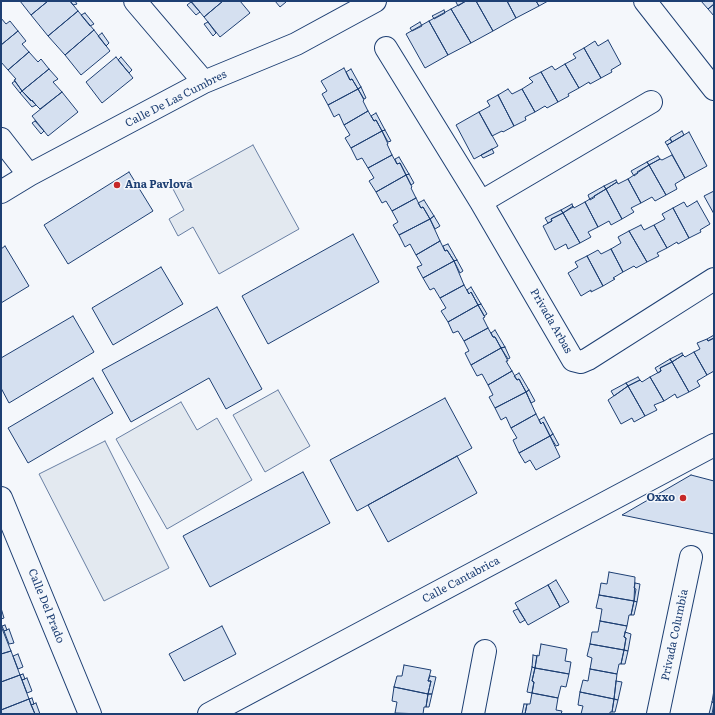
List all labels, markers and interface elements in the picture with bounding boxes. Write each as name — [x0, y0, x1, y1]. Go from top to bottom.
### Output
street label: Calle De Las Cumbres — [123, 68, 229, 130]
place label: Ana Pavlova — [125, 178, 193, 192]
marker: Ana Pavlova — [112, 180, 122, 190]
street label: Privada Arbas — [527, 286, 575, 356]
place label: Oxxo — [646, 491, 675, 505]
marker: Oxxo — [678, 493, 688, 503]
street label: Calle Cantabrica — [420, 554, 502, 606]
street label: Calle Del Prado — [25, 567, 67, 645]
street label: Privada Columbia — [659, 588, 691, 682]

